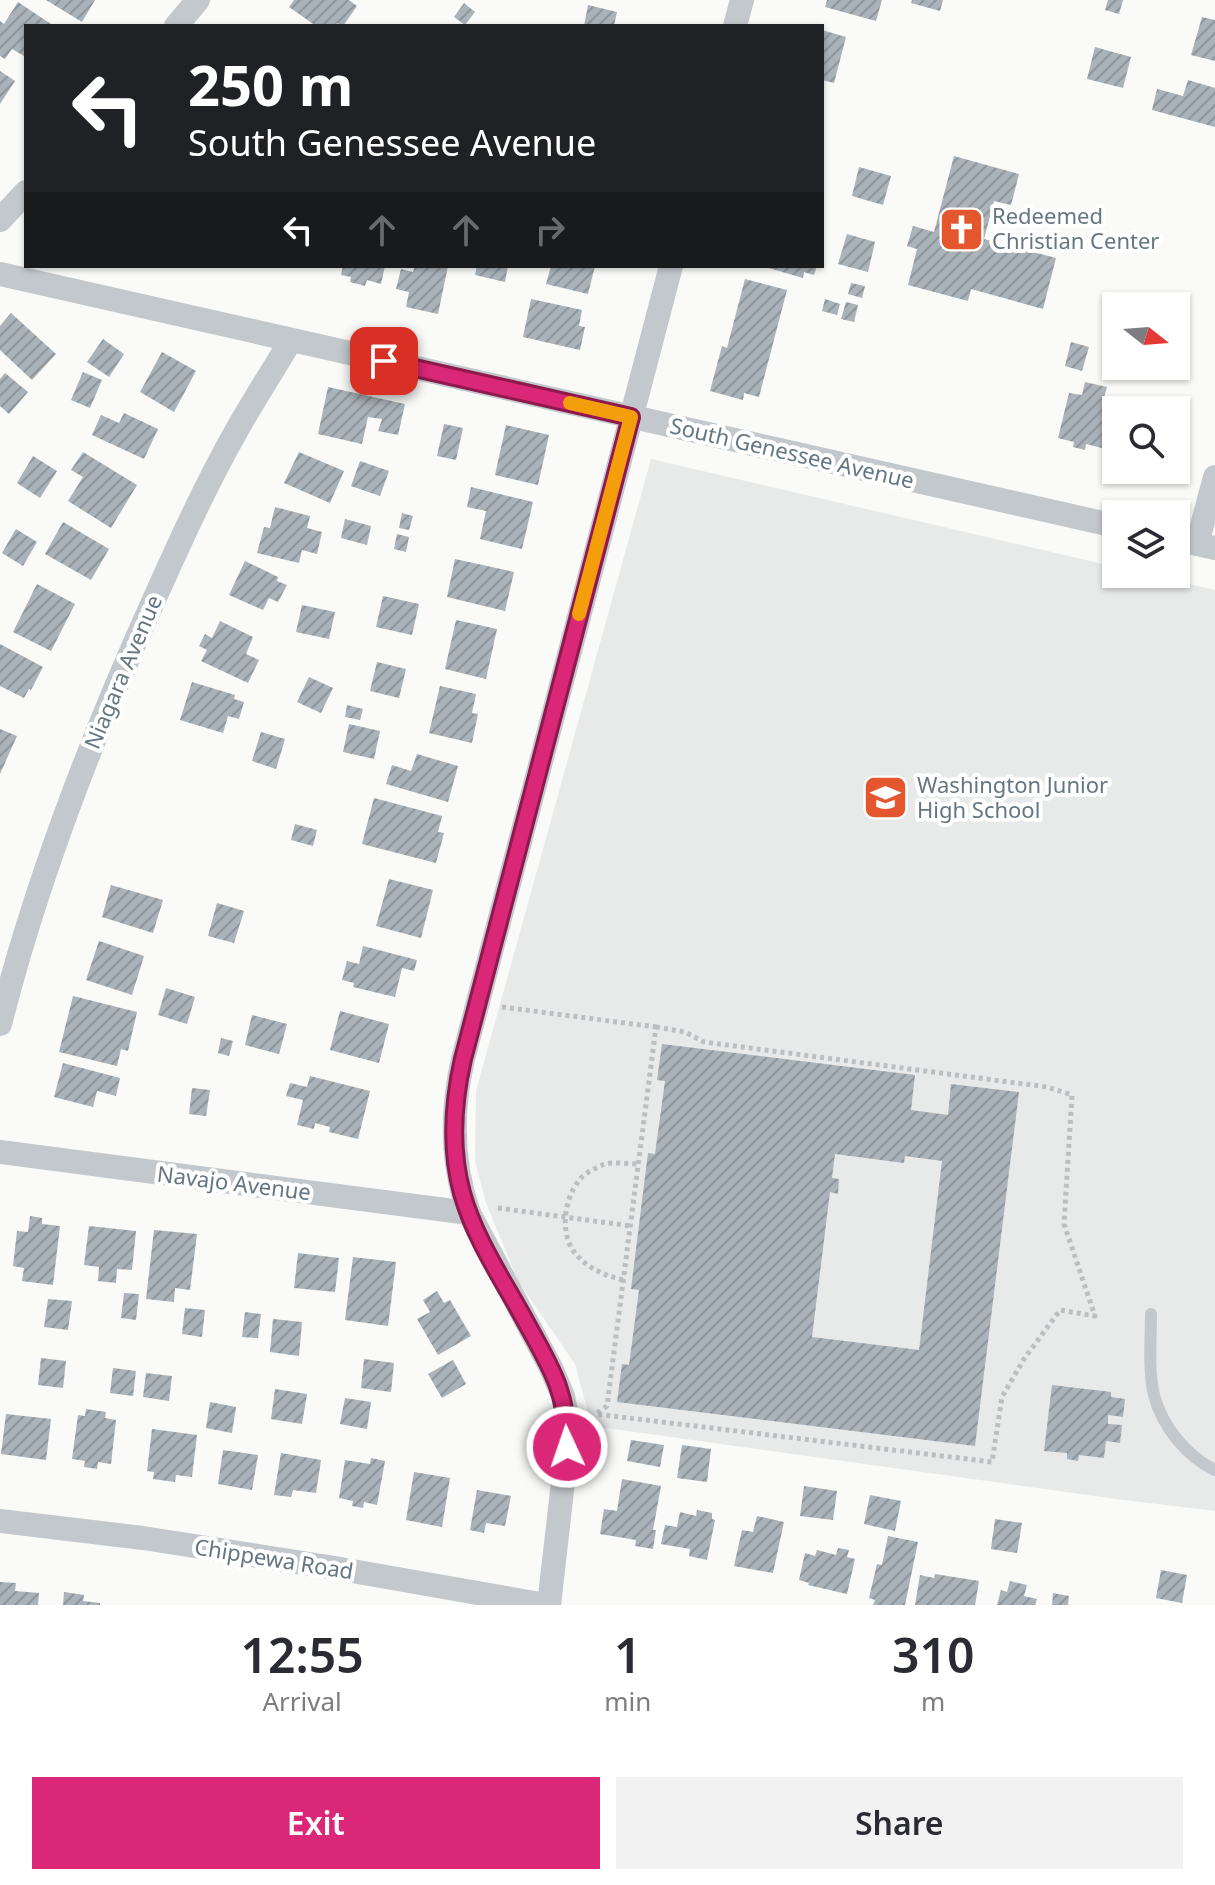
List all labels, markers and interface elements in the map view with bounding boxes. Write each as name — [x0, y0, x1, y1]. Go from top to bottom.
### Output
text: 250 m — [188, 46, 353, 122]
icon: left — [56, 56, 160, 160]
text: South Genessee Avenue — [188, 118, 596, 167]
place label: Redeemed Christian Center — [992, 200, 1159, 255]
church icon: Redeemed Christian Center — [937, 205, 985, 253]
icon: left — [276, 208, 320, 252]
icon: ahead — [360, 208, 404, 252]
icon: ahead — [444, 208, 488, 252]
icon: right — [528, 208, 572, 252]
north arrow — [1102, 292, 1190, 380]
map controls — [1102, 292, 1190, 588]
pin — [350, 327, 418, 395]
icon: arrive — [362, 339, 406, 383]
button: search — [1102, 396, 1190, 484]
street label: South Genessee Avenue — [667, 409, 917, 495]
button: layers — [1102, 500, 1190, 588]
street label: Niagara Avenue — [76, 590, 168, 753]
place label: Washington Junior High School — [917, 769, 1108, 824]
school or university icon: Washington Junior High School — [862, 774, 910, 822]
street label: Navajo Avenue — [156, 1158, 313, 1206]
position arrow — [525, 1405, 609, 1489]
street label: Chippewa Road — [193, 1531, 356, 1585]
text: 12:55 — [241, 1622, 364, 1687]
text: 1 — [614, 1622, 642, 1687]
text: 310 — [892, 1622, 974, 1687]
text: Arrival — [262, 1683, 342, 1719]
text: min — [604, 1683, 651, 1719]
text: m — [921, 1683, 945, 1719]
button: Exit — [32, 1777, 600, 1869]
button: Share — [616, 1777, 1183, 1869]

